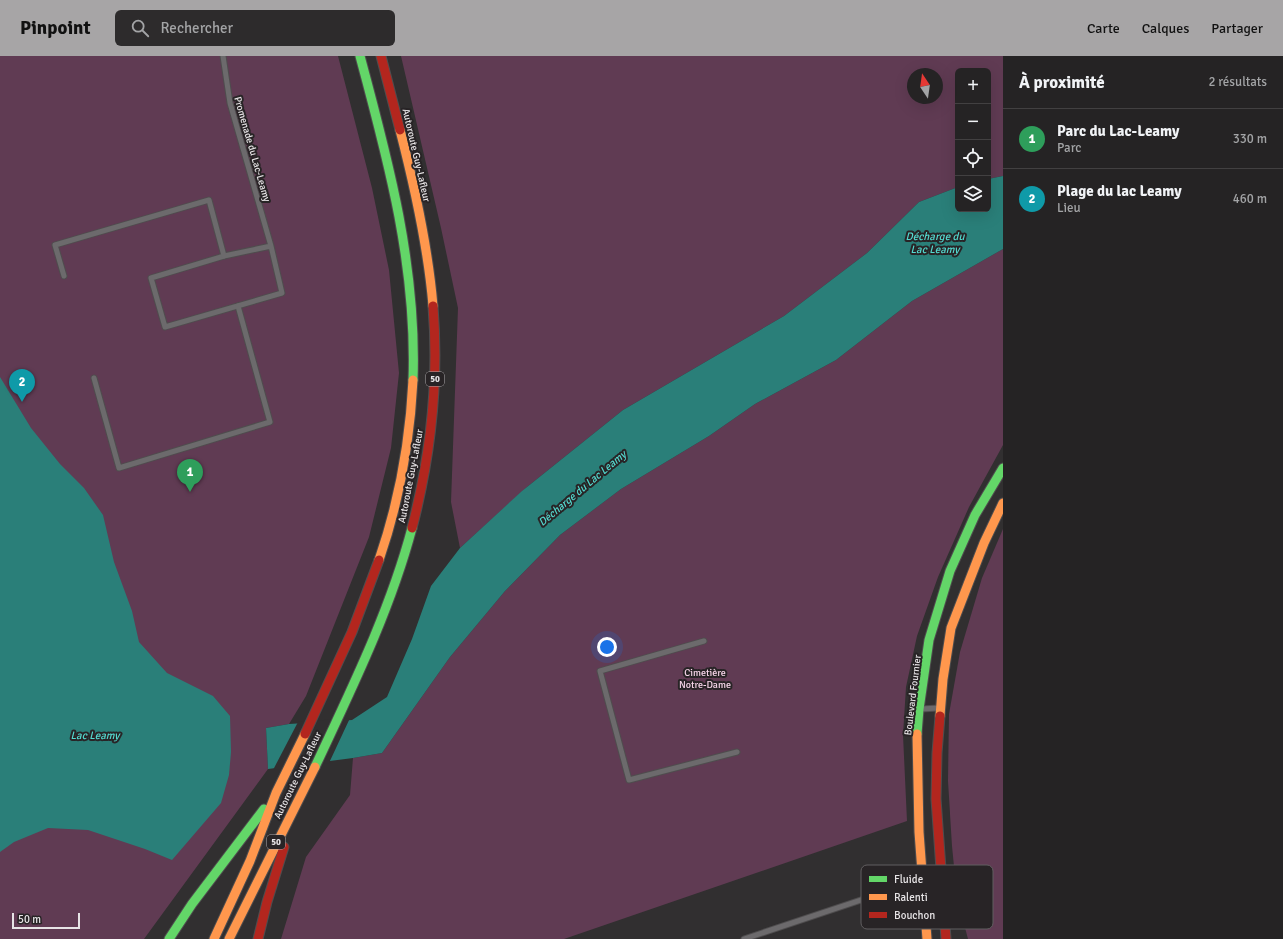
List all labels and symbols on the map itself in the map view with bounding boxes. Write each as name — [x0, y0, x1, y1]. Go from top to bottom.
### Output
north arrow — [907, 68, 943, 104]
street label: Promenade du Lac-Leamy — [231, 95, 273, 204]
street label: Autoroute Guy-Lafleur — [399, 107, 433, 203]
water label: Décharge du Lac Leamy — [906, 230, 965, 256]
pin: 2 — [9, 369, 35, 402]
road number: 50 — [426, 372, 444, 386]
street label: Autoroute Guy-Lafleur — [396, 428, 426, 524]
water label: Décharge du Lac Leamy — [536, 447, 630, 529]
pin: 1 — [177, 459, 203, 492]
your location — [597, 637, 617, 657]
street label: Boulevard Fournier — [902, 654, 924, 736]
park label: Cimetière Notre-Dame — [679, 667, 731, 691]
water label: Lac Leamy — [70, 729, 121, 742]
street label: Autoroute Guy-Lafleur — [272, 730, 324, 821]
road number: 50 — [267, 835, 285, 849]
legend — [861, 865, 993, 929]
text: Fluide — [894, 873, 923, 886]
text: Ralenti — [894, 891, 928, 904]
text: Bouchon — [894, 909, 935, 922]
scale bar — [12, 911, 80, 930]

